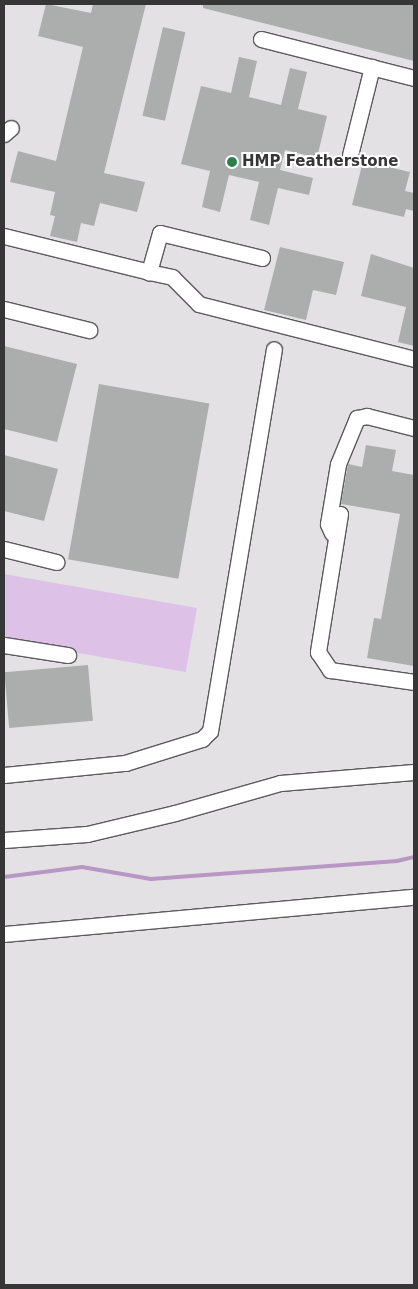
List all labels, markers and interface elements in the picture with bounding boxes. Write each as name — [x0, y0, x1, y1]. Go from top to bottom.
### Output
place label: HMP Featherstone — [242, 153, 398, 171]
marker: HMP Featherstone — [226, 156, 238, 168]

